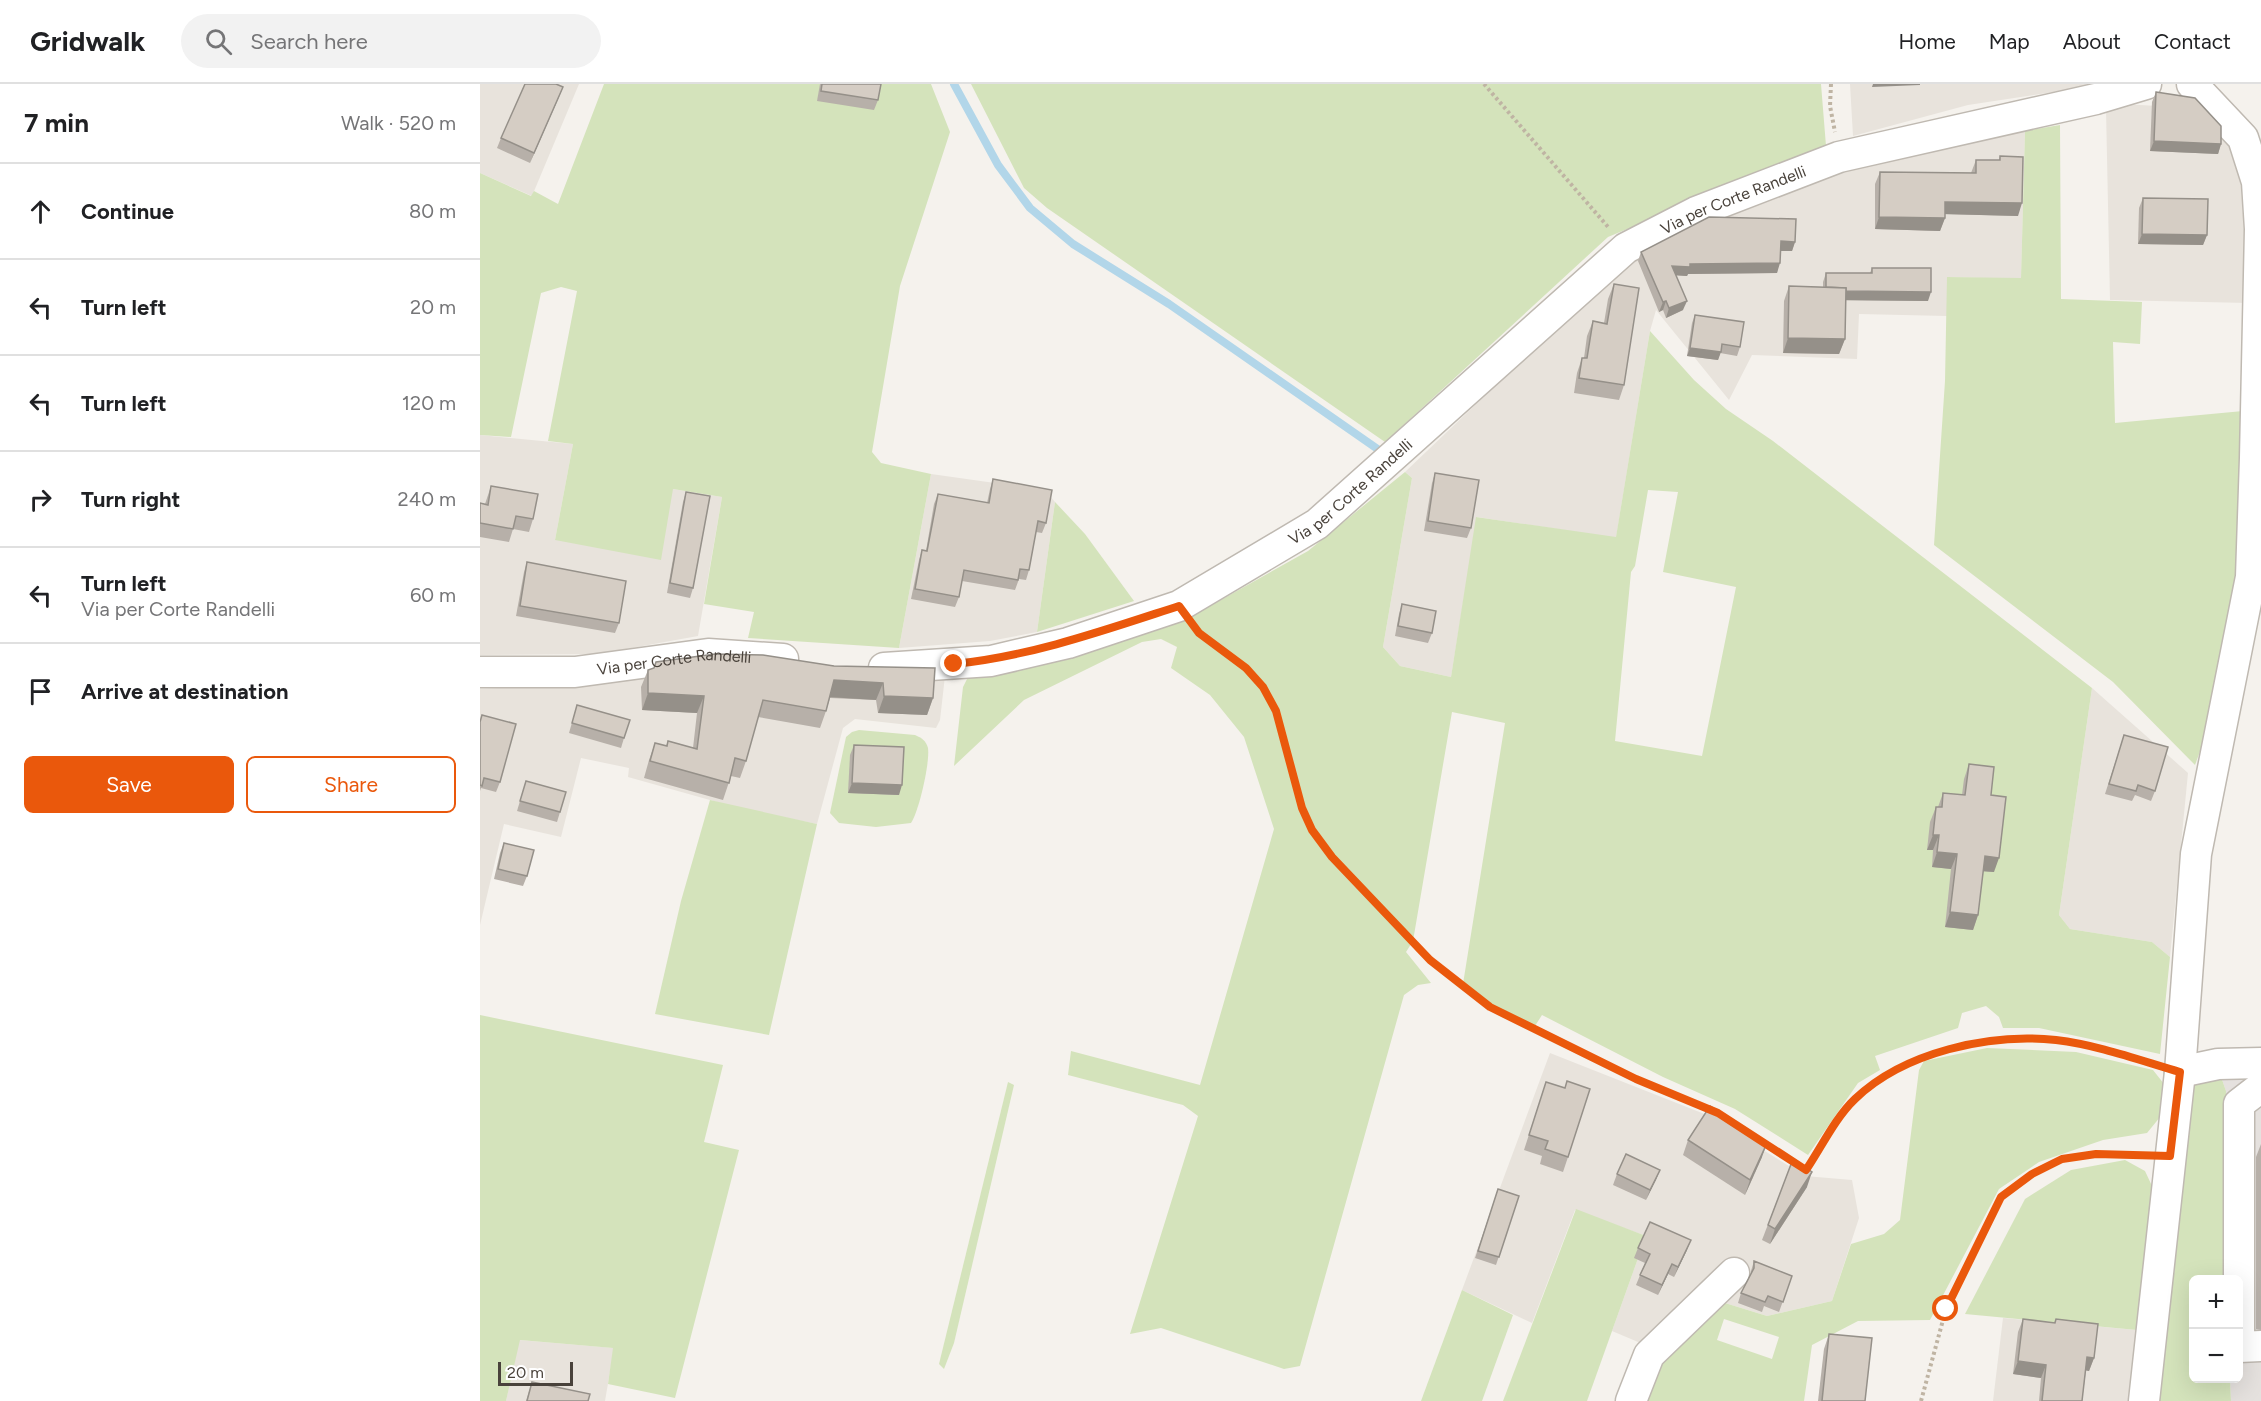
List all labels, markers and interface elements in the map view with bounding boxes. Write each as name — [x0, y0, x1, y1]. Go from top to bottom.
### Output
search box — [181, 14, 601, 68]
text: Gridwalk — [30, 24, 145, 58]
icon: search — [202, 25, 235, 58]
text: Search here — [250, 28, 368, 55]
text: Home — [1899, 29, 1956, 54]
text: Map — [1989, 29, 2030, 54]
text: About — [2063, 29, 2121, 54]
text: Contact — [2154, 29, 2231, 54]
text: 7 min — [24, 107, 89, 139]
text: Walk · 520 m — [341, 111, 456, 135]
street label: Via per Corte Randelli — [1658, 162, 1809, 239]
icon: ahead — [24, 195, 57, 228]
text: Continue — [81, 198, 174, 225]
text: 80 m — [409, 199, 456, 223]
icon: left — [24, 291, 57, 324]
text: Turn left — [81, 294, 167, 321]
text: 20 m — [410, 295, 456, 319]
icon: left — [24, 387, 57, 420]
text: Turn left — [81, 390, 167, 417]
text: 120 m — [402, 391, 456, 415]
street label: Via per Corte Randelli — [1285, 435, 1416, 549]
icon: right — [24, 483, 57, 516]
text: Turn right — [81, 486, 180, 513]
text: 240 m — [398, 487, 456, 511]
text: Turn left — [81, 570, 167, 597]
icon: left — [24, 579, 57, 612]
text: 60 m — [410, 583, 456, 607]
text: Via per Corte Randelli — [81, 597, 275, 621]
street label: Via per Corte Randelli — [596, 645, 752, 679]
route end — [940, 650, 966, 676]
icon: arrive — [24, 675, 57, 708]
text: Arrive at destination — [81, 678, 289, 705]
button: Save — [24, 756, 234, 813]
button: Share — [246, 756, 456, 813]
map controls — [2189, 1275, 2243, 1383]
button: + — [2189, 1275, 2243, 1329]
route start — [1932, 1295, 1958, 1321]
button: − — [2189, 1329, 2243, 1383]
scale bar — [498, 1359, 573, 1386]
text: 20 m — [507, 1363, 544, 1382]

